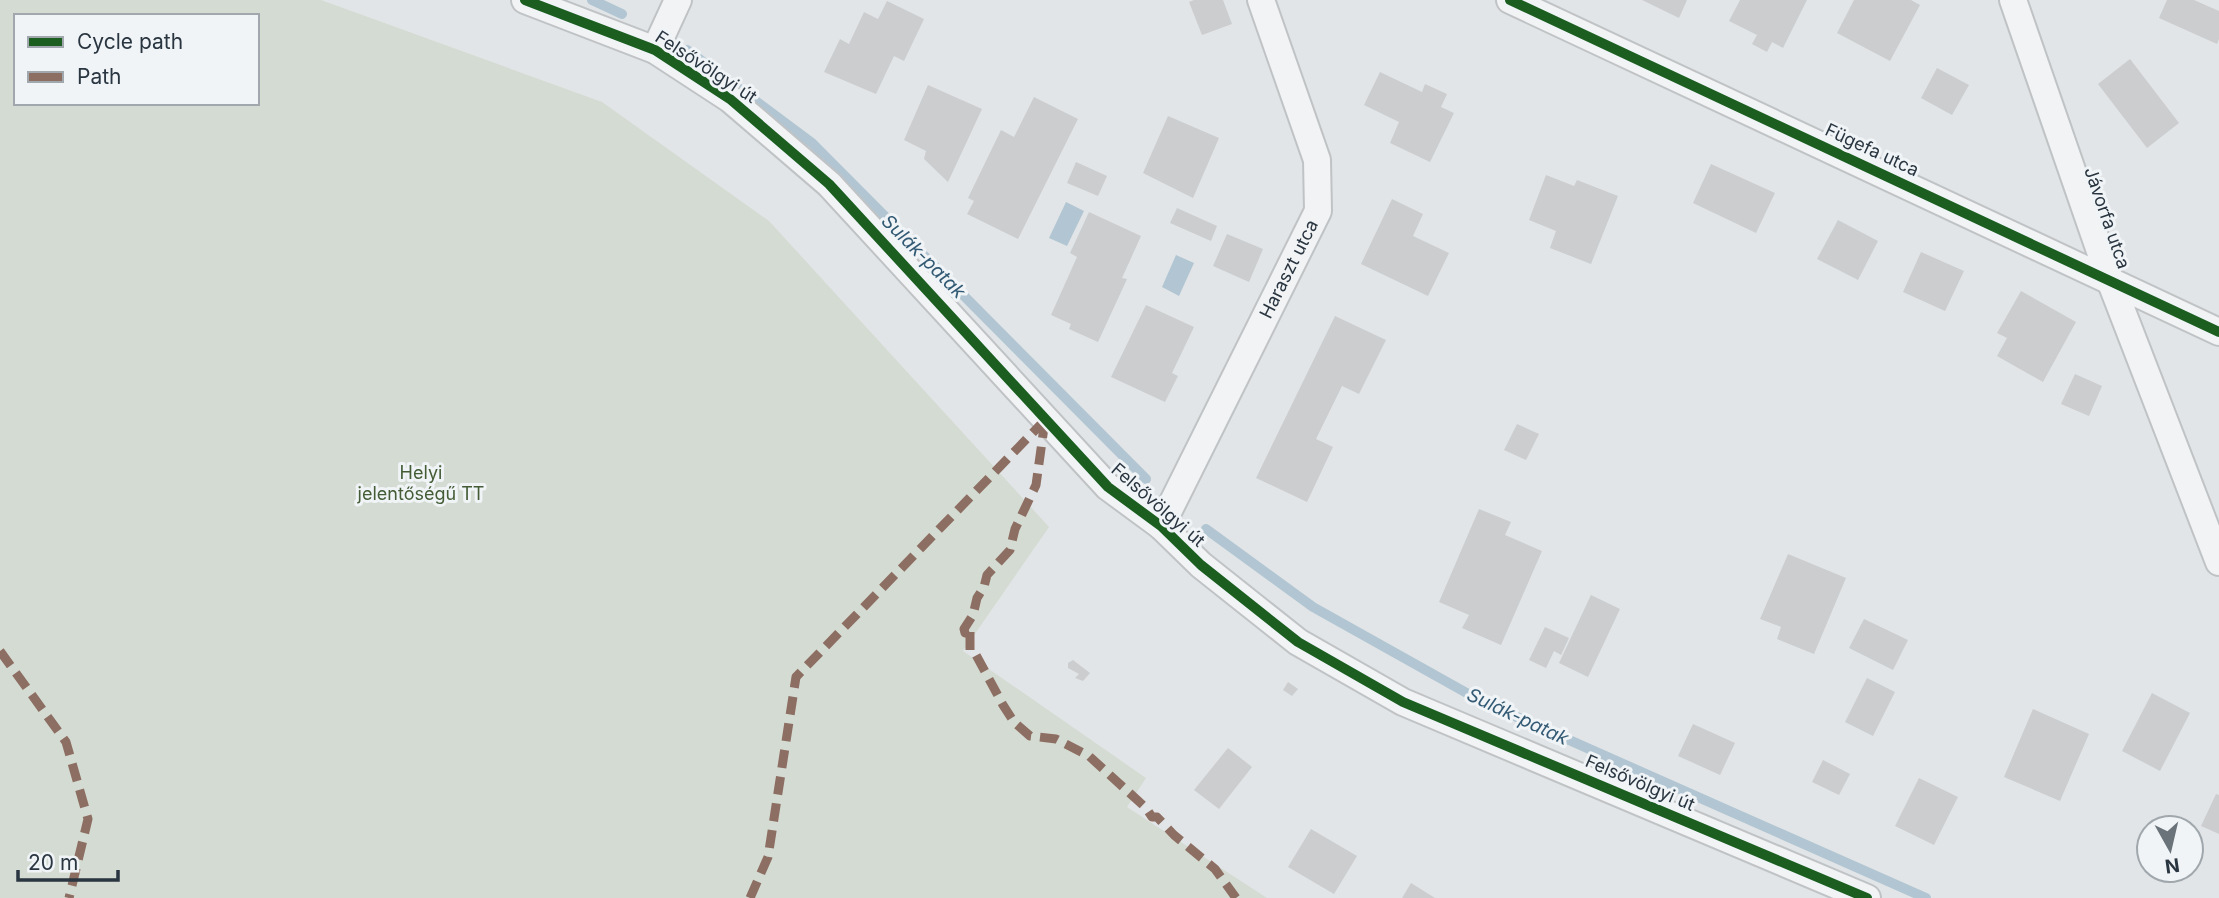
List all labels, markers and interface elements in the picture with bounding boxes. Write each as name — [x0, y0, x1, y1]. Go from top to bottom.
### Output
legend — [14, 14, 259, 105]
street label: Felsővölgyi út — [652, 26, 761, 107]
text: Cycle path — [77, 29, 183, 54]
text: Path — [77, 64, 122, 89]
street label: Fügefa utca — [1822, 119, 1922, 180]
street label: Jávorfa utca — [2080, 164, 2135, 271]
water label: Sulák-patak — [877, 210, 971, 304]
street label: Haraszt utca — [1255, 216, 1322, 322]
street label: Felsővölgyi út — [1107, 458, 1209, 551]
park label: Helyi jelentőségű TT — [357, 462, 484, 504]
water label: Sulák-patak — [1463, 683, 1573, 750]
street label: Felsővölgyi út — [1582, 750, 1698, 815]
north arrow — [2135, 814, 2205, 884]
scale bar — [18, 838, 117, 882]
text: 20 m — [28, 850, 78, 875]
text: N — [2164, 853, 2181, 878]

